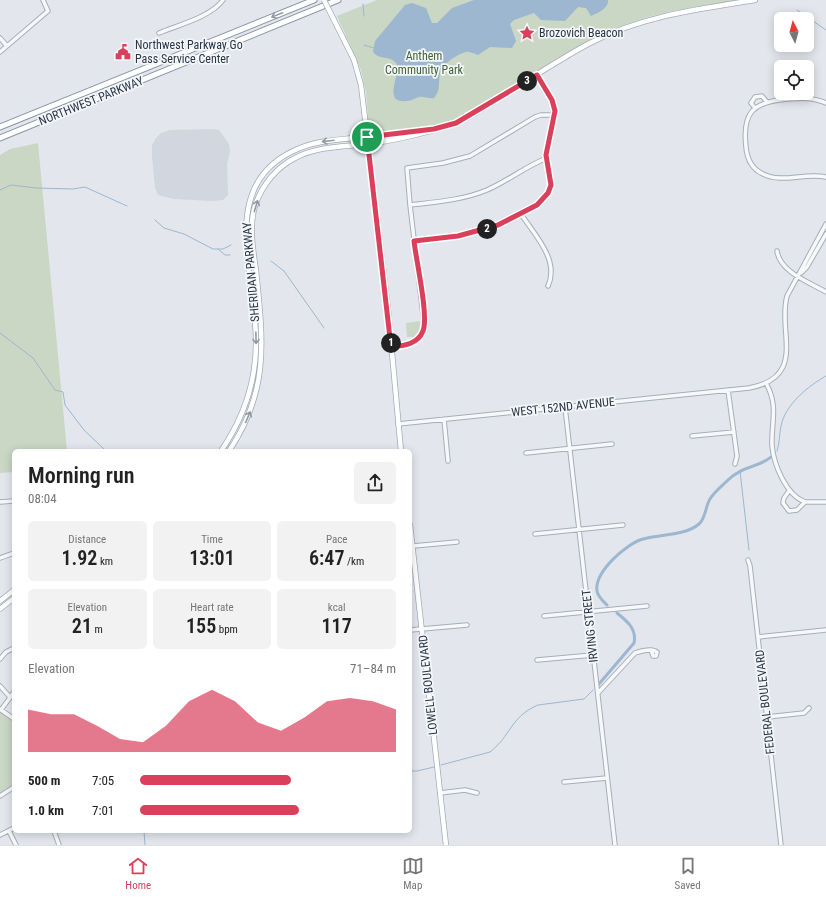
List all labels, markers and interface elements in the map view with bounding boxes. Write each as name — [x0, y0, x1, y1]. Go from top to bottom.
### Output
one-way arrow — [271, 12, 283, 19]
north arrow — [774, 12, 814, 52]
map controls — [774, 12, 814, 100]
place icon: Brozovich Beacon — [518, 24, 536, 42]
place label: Brozovich Beacon — [539, 26, 624, 40]
place label: Northwest Parkway Go Pass Service Center — [135, 38, 243, 66]
public building icon: Northwest Parkway Go Pass Service Center — [114, 43, 132, 61]
park label: Anthem Community Park — [385, 49, 464, 77]
button: locate — [774, 60, 814, 100]
pin: 3 — [517, 71, 537, 91]
street label: NORTHWEST PARKWAY — [37, 73, 146, 128]
text: 3 — [524, 74, 530, 87]
pin — [350, 120, 384, 154]
icon: arrive — [356, 126, 378, 148]
one-way arrow — [322, 138, 335, 145]
one-way arrow — [252, 200, 260, 212]
pin: 2 — [477, 219, 497, 239]
street label: SHERIDAN PARKWAY — [240, 221, 262, 322]
text: 2 — [484, 222, 490, 235]
one-way arrow — [252, 331, 260, 344]
pin: 1 — [381, 333, 401, 353]
text: 1 — [388, 336, 394, 349]
street label: WEST 152ND AVENUE — [510, 395, 616, 419]
one-way arrow — [244, 411, 252, 423]
button: share — [354, 462, 396, 504]
text: Morning run — [28, 463, 135, 488]
text: 08:04 — [28, 491, 57, 506]
text: Distance — [68, 533, 106, 546]
text: Time — [201, 533, 223, 546]
text: Pace — [326, 533, 347, 546]
text: 1.92 — [62, 546, 97, 570]
text: 13:01 — [189, 546, 235, 570]
text: 6:47 — [309, 546, 344, 570]
text: km — [97, 555, 113, 568]
text: /km — [344, 555, 364, 568]
street label: IRVING STREET — [579, 589, 601, 663]
text: Elevation — [68, 601, 107, 614]
text: Heart rate — [190, 601, 234, 614]
text: kcal — [328, 601, 346, 614]
text: 21 — [72, 614, 92, 638]
text: 155 — [186, 614, 216, 638]
text: 117 — [322, 614, 352, 638]
text: m — [92, 623, 103, 636]
text: bpm — [216, 623, 238, 636]
street label: LOWELL BOULEVARD — [416, 634, 440, 736]
street label: FEDERAL BOULEVARD — [753, 649, 777, 755]
text: Elevation — [28, 661, 75, 676]
text: 71–84 m — [350, 661, 396, 676]
text: 500 m — [28, 773, 60, 788]
text: 7:05 — [92, 773, 114, 788]
text: 1.0 km — [28, 803, 64, 818]
text: 7:01 — [92, 803, 114, 818]
tab: Home — [125, 855, 151, 892]
tab: Map — [402, 855, 424, 892]
tab: Saved — [675, 855, 701, 892]

